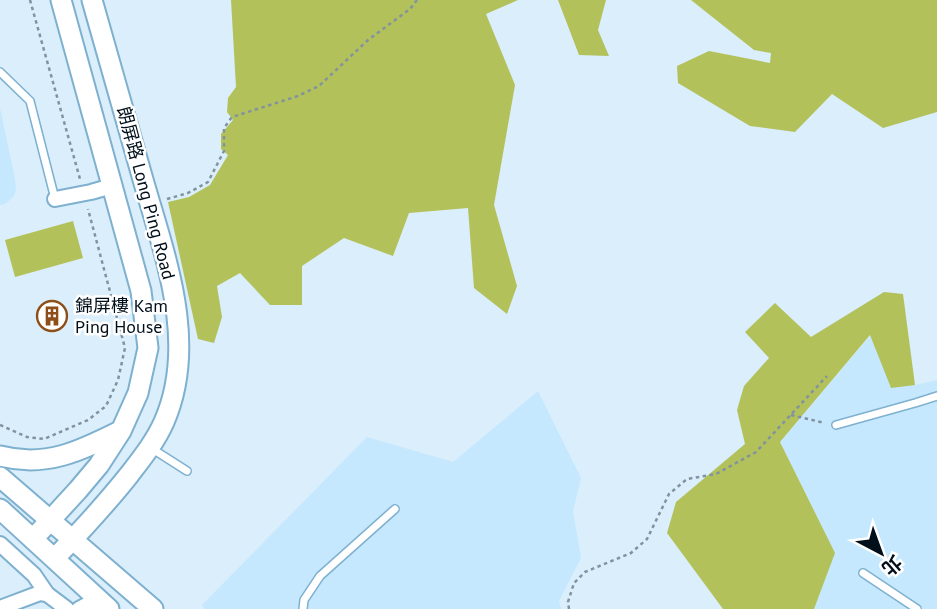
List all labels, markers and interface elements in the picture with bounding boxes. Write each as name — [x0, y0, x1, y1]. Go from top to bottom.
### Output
street label: 朗屏路 Long Ping Road — [112, 104, 181, 282]
place label: 錦屏樓 Kam Ping House — [75, 294, 168, 338]
building icon: 錦屏樓 Kam Ping House — [35, 299, 69, 333]
north arrow — [846, 518, 916, 588]
text: 北 — [877, 551, 907, 581]

